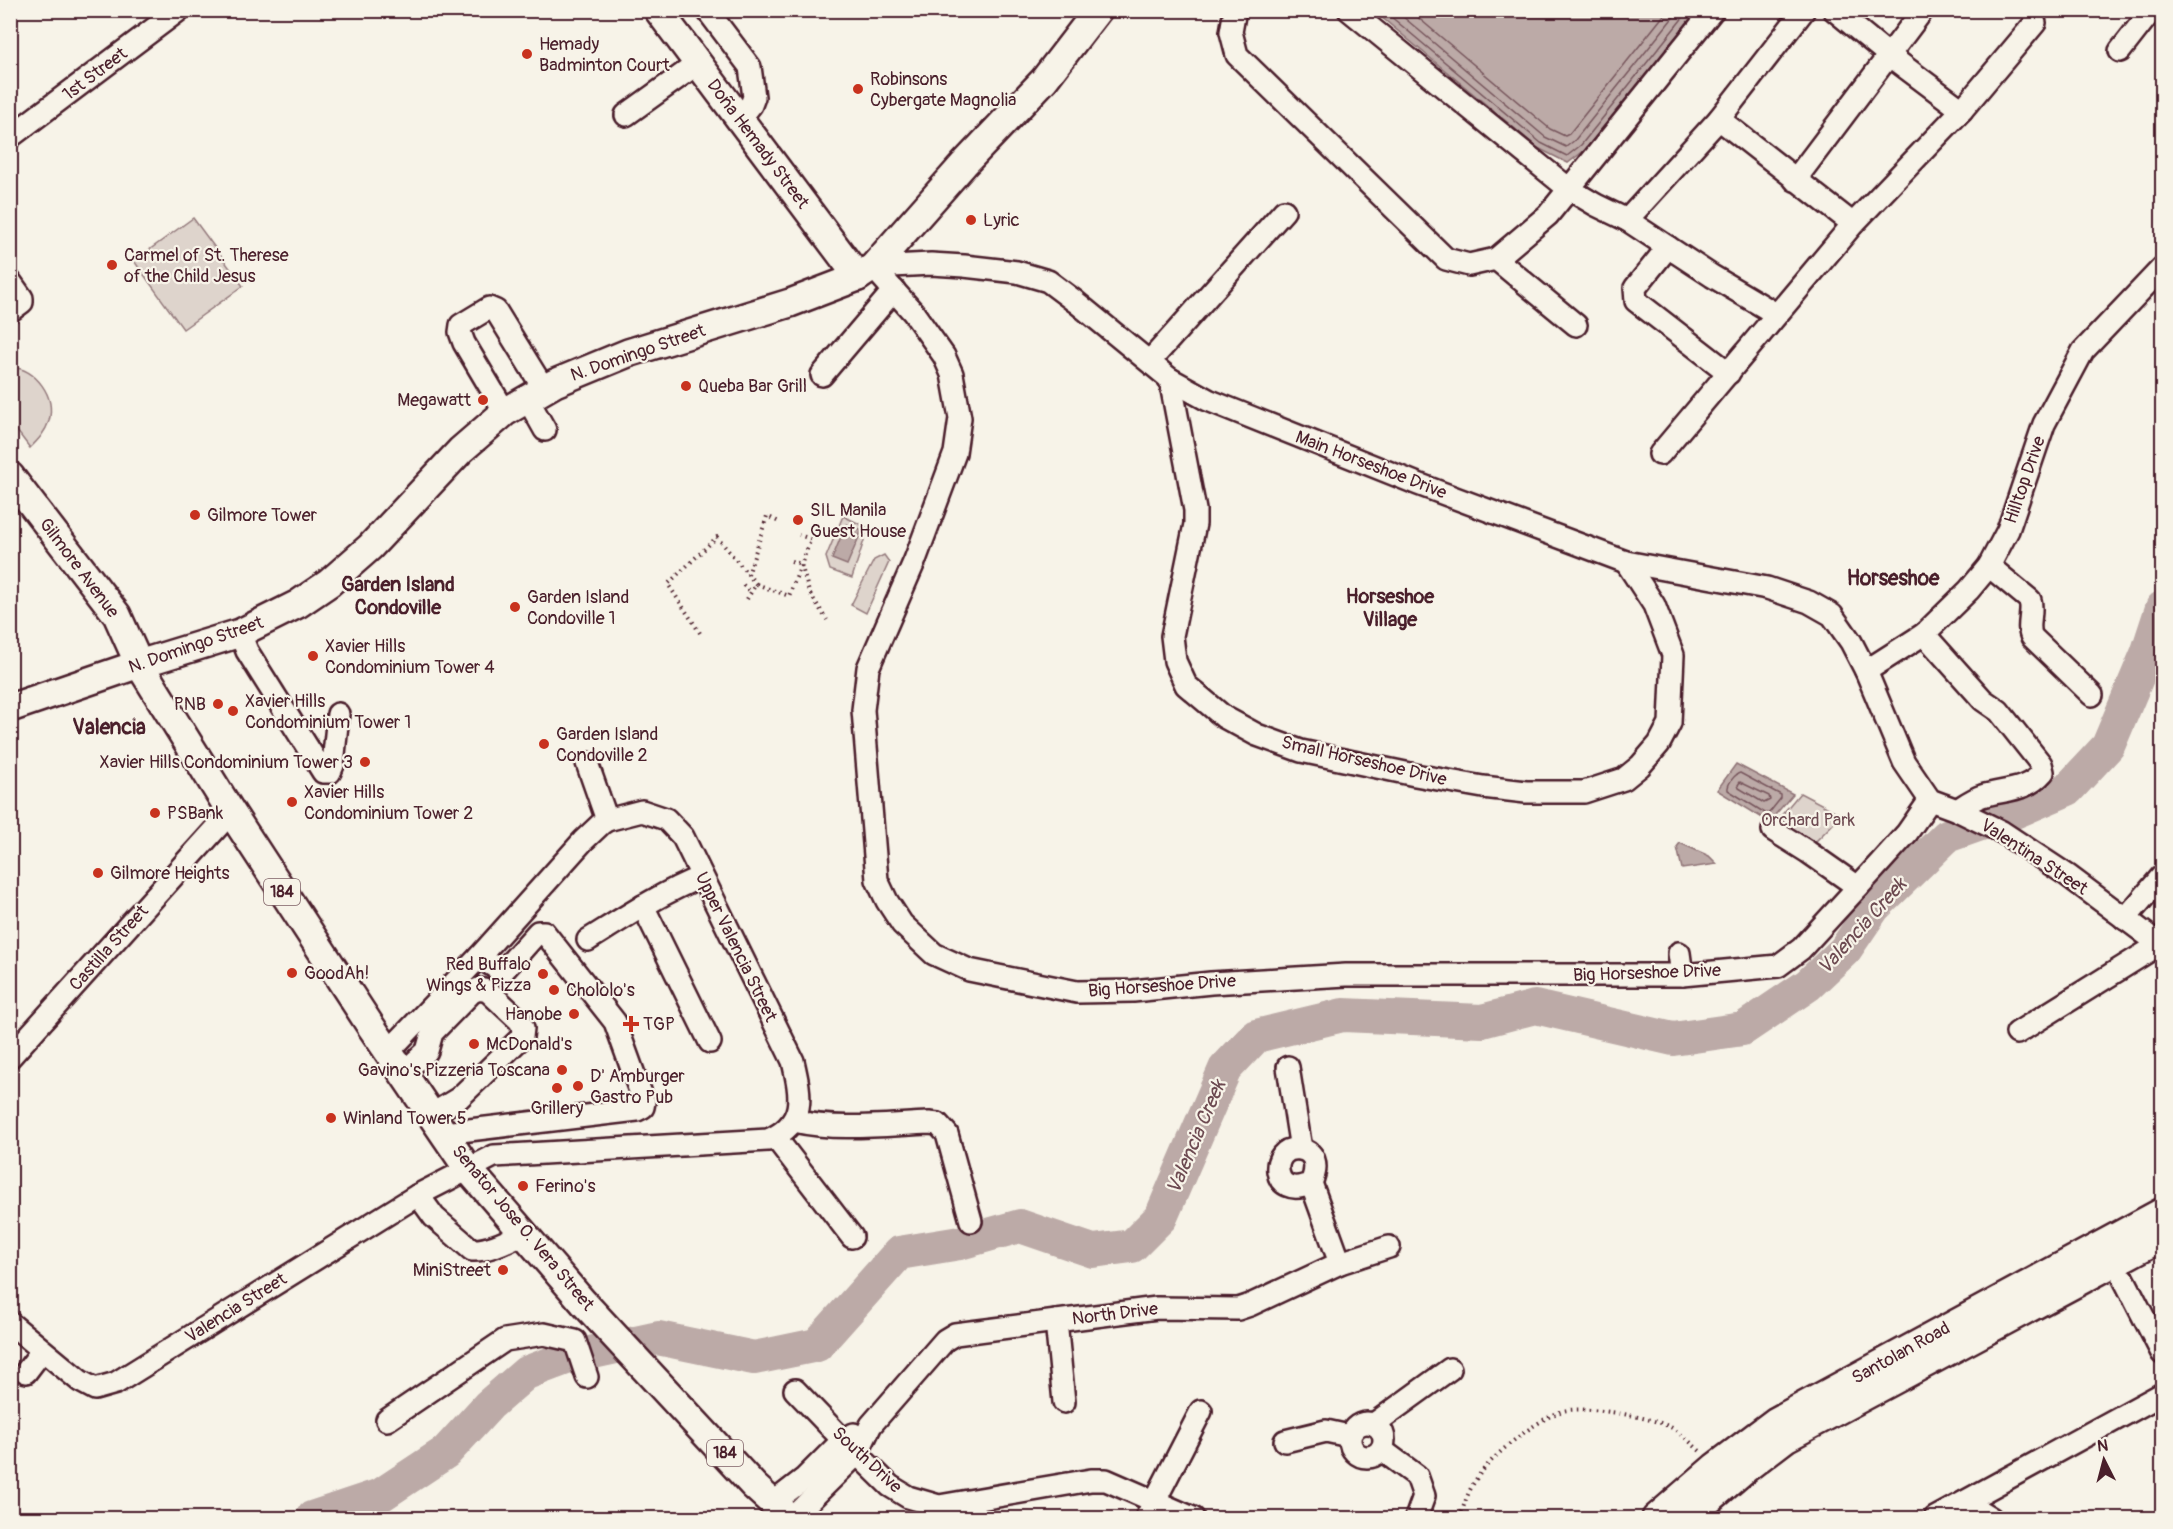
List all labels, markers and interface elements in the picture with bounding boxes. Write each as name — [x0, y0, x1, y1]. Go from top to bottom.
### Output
place label: Hemady Badminton Court — [539, 33, 670, 77]
street label: 1st Street — [58, 42, 132, 106]
marker: Hemady Badminton Court — [520, 47, 534, 61]
place label: Robinsons Cybergate Magnolia — [870, 68, 1016, 112]
street label: Doña Hemady Street — [702, 75, 815, 214]
marker: Robinsons Cybergate Magnolia — [851, 82, 865, 96]
place label: Lyric — [983, 209, 1020, 232]
marker: Lyric — [964, 213, 978, 227]
place label: Carmel of St. Therese of the Child Jesus — [124, 244, 289, 288]
marker: Carmel of St. Therese of the Child Jesus — [105, 258, 119, 272]
street label: N. Domingo Street — [568, 319, 709, 387]
place label: Queba Bar Grill — [698, 375, 807, 398]
marker: Queba Bar Grill — [679, 379, 693, 393]
place label: Megawatt — [397, 389, 472, 412]
marker: Megawatt — [476, 393, 490, 407]
street label: Main Horseshoe Drive — [1292, 426, 1450, 504]
street label: Hilltop Drive — [1999, 433, 2051, 527]
place label: SIL Manila Guest House — [810, 499, 906, 543]
place label: Gilmore Tower — [207, 504, 318, 527]
marker: Gilmore Tower — [188, 508, 202, 522]
street label: Gilmore Avenue — [34, 513, 124, 623]
marker: SIL Manila Guest House — [791, 513, 805, 527]
district label: Horseshoe — [1847, 565, 1940, 592]
district label: Garden Island Condoville — [341, 572, 455, 620]
district label: Horseshoe Village — [1346, 584, 1435, 632]
place label: Garden Island Condoville 1 — [527, 586, 629, 630]
marker: Garden Island Condoville 1 — [508, 600, 522, 614]
street label: N. Domingo Street — [126, 611, 267, 679]
place label: Xavier Hills Condominium Tower 4 — [325, 635, 495, 679]
marker: Xavier Hills Condominium Tower 4 — [306, 649, 320, 663]
place label: Xavier Hills Condominium Tower 1 — [245, 690, 411, 734]
place label: PNB — [174, 693, 206, 716]
marker: PNB — [211, 697, 225, 711]
marker: Xavier Hills Condominium Tower 1 — [226, 704, 240, 718]
district label: Valencia — [72, 714, 146, 741]
place label: Garden Island Condoville 2 — [556, 723, 658, 767]
street label: Small Horseshoe Drive — [1279, 731, 1449, 791]
marker: Garden Island Condoville 2 — [537, 737, 551, 751]
place label: Xavier Hills Condominium Tower 3 — [100, 751, 353, 774]
marker: Xavier Hills Condominium Tower 3 — [358, 755, 372, 769]
place label: Xavier Hills Condominium Tower 2 — [304, 781, 473, 825]
marker: Xavier Hills Condominium Tower 2 — [285, 795, 299, 809]
place label: PSBank — [167, 802, 224, 825]
marker: PSBank — [148, 806, 162, 820]
park label: Orchard Park — [1761, 809, 1856, 832]
street label: Valentina Street — [1976, 814, 2093, 901]
place label: Gilmore Heights — [110, 862, 230, 885]
marker: Gilmore Heights — [91, 866, 105, 880]
street label: Upper Valencia Street — [690, 868, 783, 1026]
water label: Valencia Creek — [1812, 871, 1913, 979]
road number: 184 — [264, 879, 300, 905]
street label: Castilla Street — [64, 900, 154, 996]
place label: Red Buffalo Wings & Pizza — [426, 953, 531, 997]
street label: Big Horseshoe Drive — [1573, 959, 1722, 987]
place label: GoodAh! — [304, 962, 369, 985]
marker: GoodAh! — [285, 966, 299, 980]
marker: Red Buffalo Wings & Pizza — [536, 967, 550, 981]
street label: Big Horseshoe Drive — [1087, 969, 1237, 1003]
place label: Chololo's — [566, 979, 635, 1002]
marker: Chololo's — [547, 983, 561, 997]
place label: Hanobe — [505, 1003, 562, 1026]
marker: Hanobe — [567, 1007, 581, 1021]
place label: TGP — [643, 1013, 675, 1036]
marker: TGP — [624, 1017, 638, 1031]
place label: McDonald's — [486, 1033, 572, 1056]
marker: McDonald's — [467, 1037, 481, 1051]
place label: Gavino's Pizzeria Toscana — [358, 1059, 550, 1082]
marker: Gavino's Pizzeria Toscana — [555, 1063, 569, 1077]
place label: D' Amburger Gastro Pub — [590, 1065, 685, 1109]
water label: Valencia Creek — [1161, 1075, 1232, 1198]
marker: D' Amburger Gastro Pub — [571, 1079, 585, 1093]
marker: Grillery — [550, 1081, 564, 1095]
place label: Grillery — [530, 1097, 584, 1120]
place label: Winland Tower 5 — [343, 1107, 466, 1130]
marker: Winland Tower 5 — [324, 1111, 338, 1125]
street label: Senator Jose O. Vera Street — [447, 1140, 600, 1316]
place label: Ferino's — [535, 1175, 595, 1198]
marker: Ferino's — [516, 1179, 530, 1193]
place label: MiniStreet — [413, 1259, 492, 1282]
marker: MiniStreet — [496, 1263, 510, 1277]
street label: Valencia Street — [181, 1267, 292, 1348]
street label: North Drive — [1071, 1297, 1159, 1331]
street label: Santolan Road — [1848, 1317, 1954, 1389]
street label: South Drive — [827, 1422, 907, 1498]
north arrow — [2074, 1430, 2134, 1490]
text: N — [2096, 1436, 2109, 1457]
road number: 184 — [707, 1440, 743, 1466]

